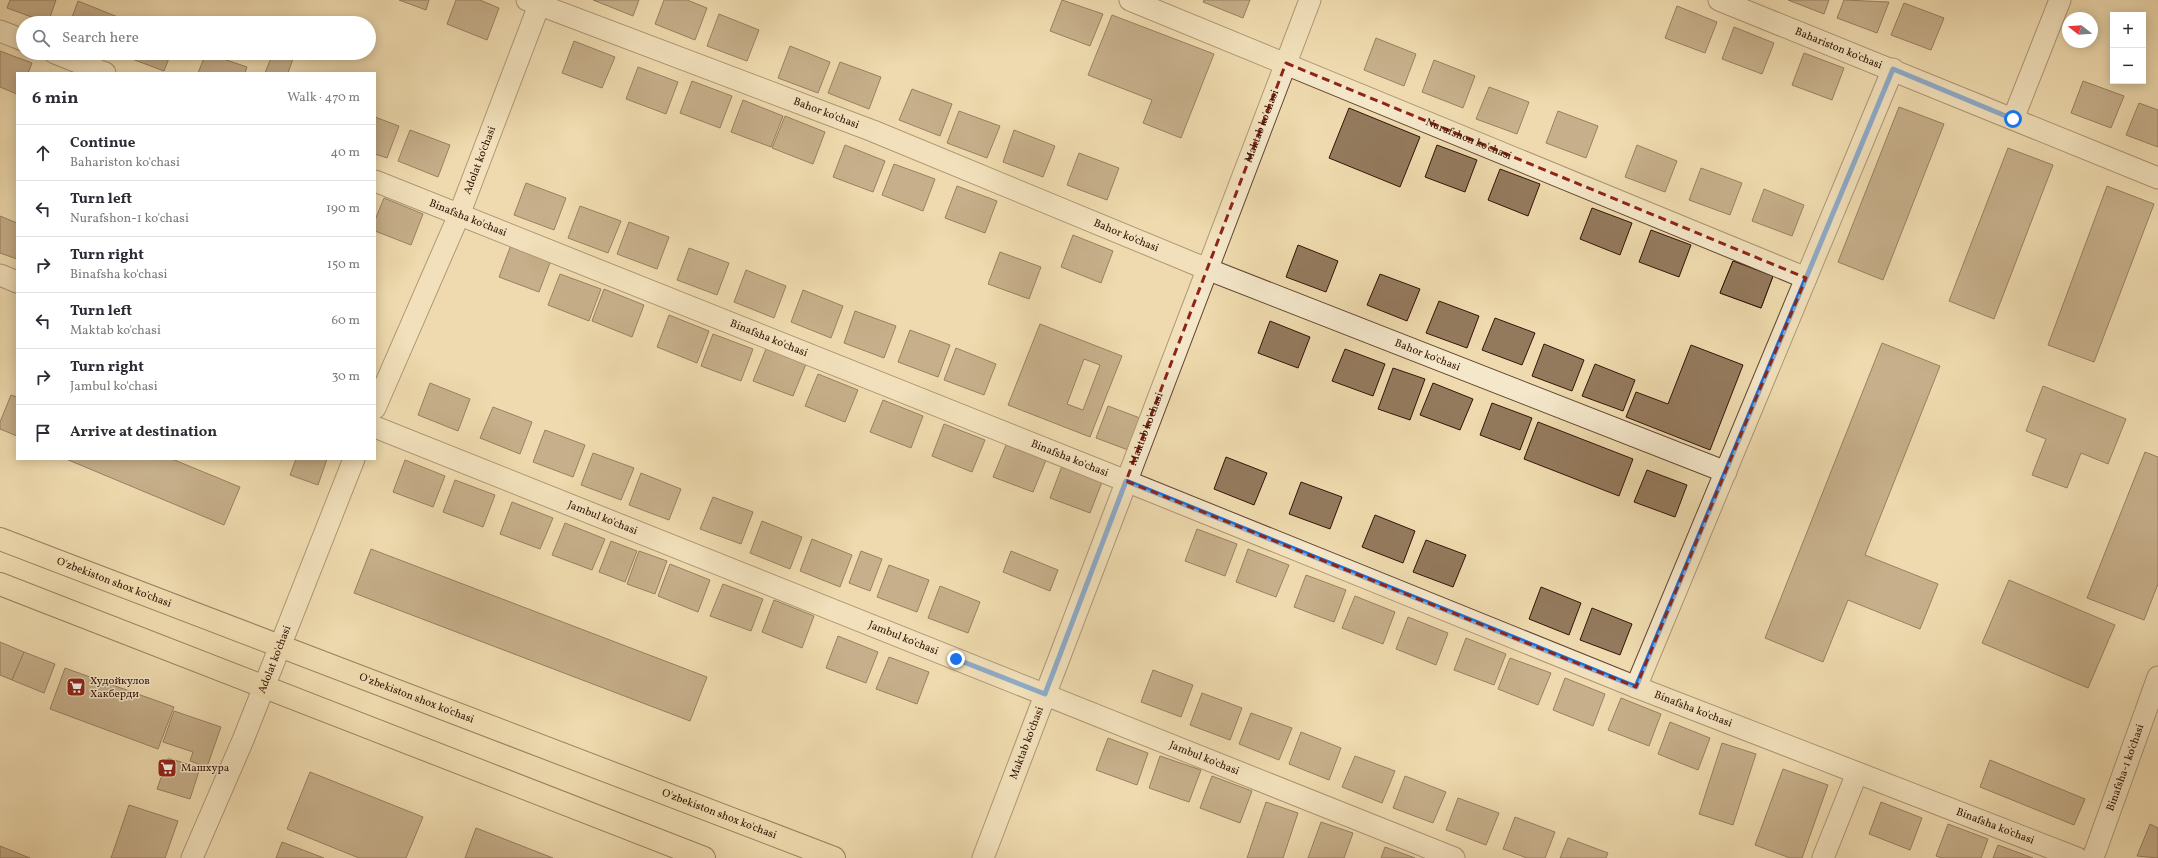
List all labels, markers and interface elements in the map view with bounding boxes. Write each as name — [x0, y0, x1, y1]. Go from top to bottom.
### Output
north arrow — [2062, 12, 2098, 48]
map controls — [2110, 12, 2146, 84]
button: + — [2110, 12, 2146, 48]
search box — [16, 16, 376, 60]
street label: Bahariston ko'chasi — [1793, 24, 1884, 73]
icon: search — [30, 27, 52, 49]
text: Search here — [62, 28, 139, 49]
button: − — [2110, 48, 2146, 84]
text: 6 min — [32, 87, 78, 110]
street label: Maktab ko'chasi — [1241, 88, 1283, 165]
text: Walk · 470 m — [287, 89, 360, 107]
street label: Bahor ko'chasi — [791, 94, 861, 133]
route start — [2004, 110, 2022, 128]
street label: Nurafshon ko'chasi — [1423, 115, 1514, 164]
street label: Adolat ko'chasi — [460, 124, 500, 197]
text: Continue — [70, 133, 135, 154]
icon: ahead — [32, 142, 54, 164]
text: 40 m — [331, 144, 360, 162]
text: Bahariston ko'chasi — [70, 154, 180, 172]
text: Turn left — [70, 189, 132, 210]
street label: Binafsha ko'chasi — [427, 196, 509, 240]
icon: left — [32, 198, 54, 220]
text: 190 m — [326, 200, 360, 218]
text: Nurafshon-1 ko'chasi — [70, 210, 189, 228]
street label: Bahor ko'chasi — [1091, 215, 1161, 256]
text: Turn right — [70, 245, 144, 266]
icon: right — [32, 254, 54, 276]
text: 150 m — [327, 256, 360, 274]
text: Binafsha ko'chasi — [70, 266, 167, 284]
text: Turn left — [70, 301, 132, 322]
icon: left — [32, 310, 54, 332]
text: 60 m — [332, 312, 360, 330]
street label: Binafsha ko'chasi — [728, 316, 810, 361]
text: Maktab ko'chasi — [70, 322, 161, 340]
street label: Bahor ko'chasi — [1392, 336, 1462, 375]
text: Turn right — [70, 357, 144, 378]
icon: right — [32, 366, 54, 388]
text: 30 m — [332, 368, 360, 386]
text: Jambul ko'chasi — [70, 378, 158, 396]
street label: Maktab ko'chasi — [1126, 390, 1167, 468]
icon: arrive — [32, 422, 54, 444]
text: Arrive at destination — [70, 422, 217, 443]
street label: Binafsha ko'chasi — [1028, 436, 1111, 481]
street label: Jambul ko'chasi — [565, 497, 640, 539]
street label: O'zbekiston shox ko'chasi — [54, 554, 174, 611]
street label: Jambul ko'chasi — [866, 617, 941, 659]
street label: Adolat ko'chasi — [255, 623, 295, 696]
route end — [947, 650, 965, 668]
street label: O'zbekiston shox ko'chasi — [357, 670, 476, 727]
place label: Худойкулов Хакберди — [90, 674, 150, 702]
supermarket icon: Худойкулов Хакберди — [65, 676, 87, 698]
street label: Binafsha ko'chasi — [1652, 687, 1734, 731]
street label: Maktab ko'chasi — [1006, 704, 1048, 782]
street label: Binafsha-1 ko'chasi — [2103, 722, 2148, 813]
street label: Jambul ko'chasi — [1167, 738, 1242, 779]
supermarket icon: Машхура — [156, 757, 178, 779]
place label: Машхура — [181, 761, 230, 776]
street label: O'zbekiston shox ko'chasi — [660, 785, 779, 843]
street label: Binafsha ko'chasi — [1954, 804, 2036, 848]

